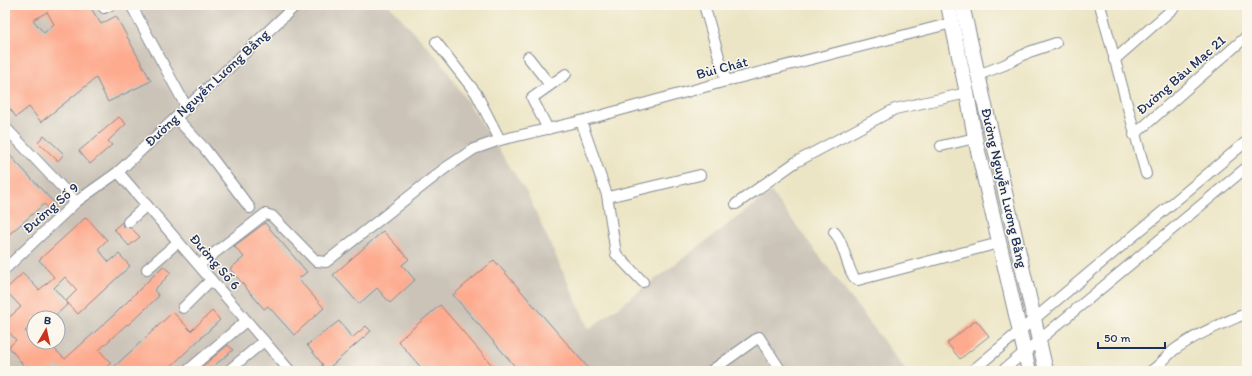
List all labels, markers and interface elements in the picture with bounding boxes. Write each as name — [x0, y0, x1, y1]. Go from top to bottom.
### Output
street label: Đường Nguyễn Lương Bằng — [141, 25, 273, 150]
street label: Đường Bàu Mạc 21 — [1133, 31, 1229, 118]
street label: Bùi Chát — [694, 53, 750, 83]
street label: Đường Nguyễn Lương Bằng — [977, 106, 1031, 271]
street label: Đường Số 9 — [20, 179, 82, 237]
street label: Đường Số 6 — [186, 230, 244, 294]
north arrow — [26, 310, 66, 350]
text: B — [43, 314, 52, 328]
scale bar — [1098, 324, 1165, 350]
text: 50 m — [1104, 331, 1130, 345]

